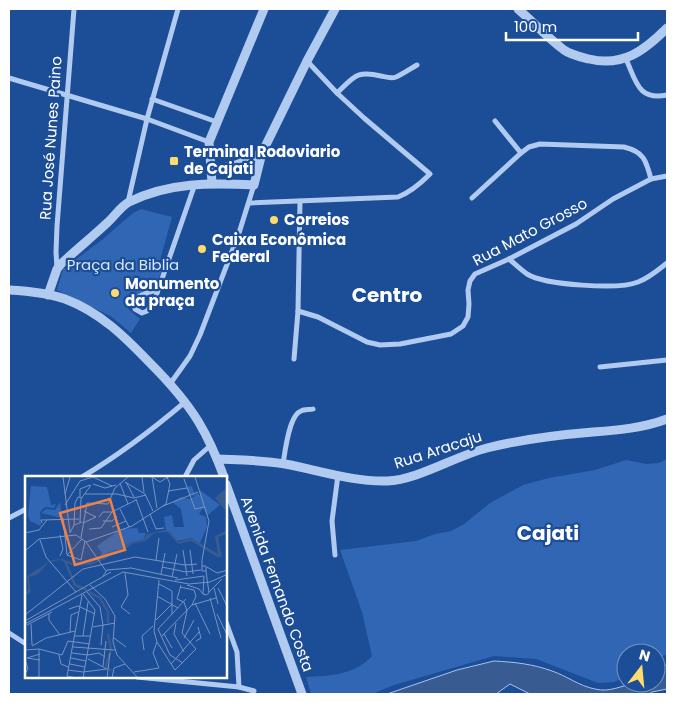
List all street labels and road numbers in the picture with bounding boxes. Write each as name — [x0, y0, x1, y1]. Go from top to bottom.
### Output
street label: Rua José Nunes Paino — [34, 55, 67, 221]
street label: Rua Mato Grosso — [469, 192, 591, 271]
street label: Rua Aracaju — [391, 425, 484, 474]
street label: Avenida Fernando Costa — [236, 493, 319, 675]

